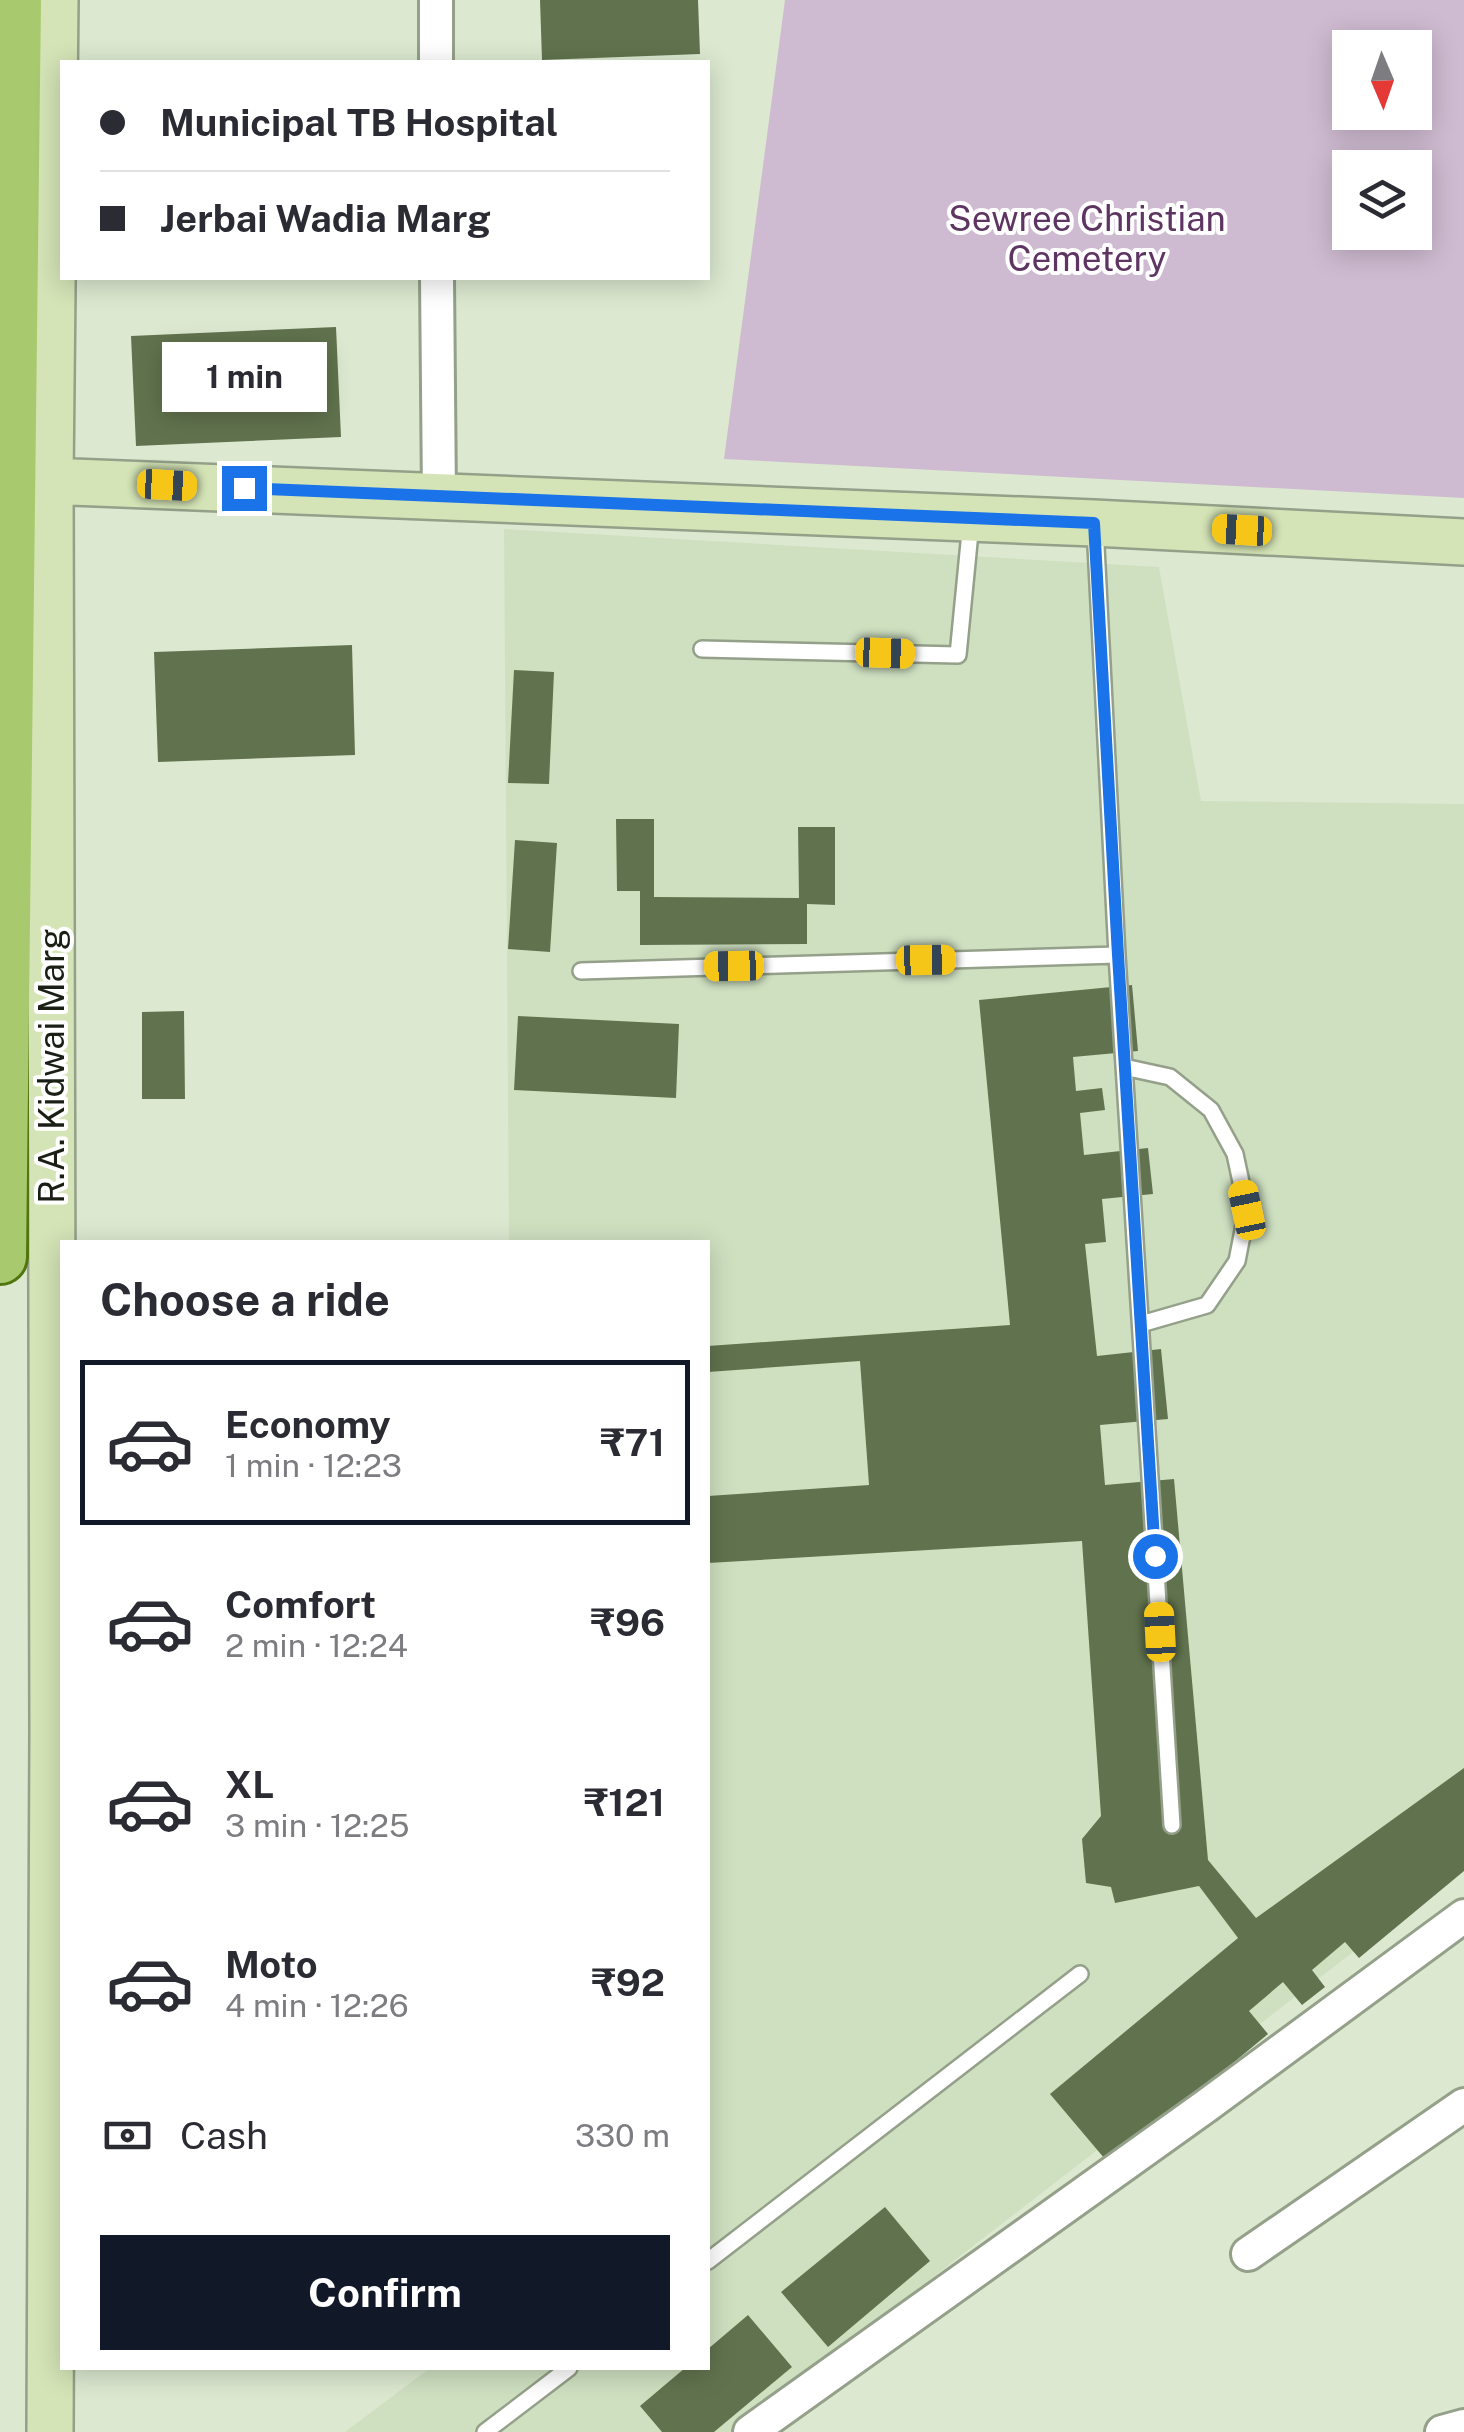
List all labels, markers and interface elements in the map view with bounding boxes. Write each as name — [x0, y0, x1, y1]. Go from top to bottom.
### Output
north arrow — [1332, 30, 1432, 130]
map controls — [1332, 30, 1432, 250]
text: Municipal TB Hospital — [160, 100, 558, 145]
button: layers — [1332, 150, 1432, 250]
text: Jerbai Wadia Marg — [160, 196, 491, 241]
park label: Sewree Christian Cemetery — [948, 198, 1226, 279]
callout: 1 min — [162, 343, 326, 413]
text: 1 min — [206, 358, 283, 395]
route end — [222, 466, 267, 511]
car — [136, 468, 198, 502]
car — [1211, 513, 1273, 547]
car — [854, 637, 916, 669]
street label: R.A. Kidwai Marg — [31, 928, 72, 1204]
car — [896, 944, 956, 976]
car — [704, 950, 764, 982]
car — [1226, 1178, 1268, 1242]
text: Choose a ride — [100, 1273, 390, 1326]
icon: car — [105, 1398, 195, 1488]
text: Economy — [225, 1402, 391, 1447]
text: ₹71 — [600, 1420, 665, 1465]
text: 1 min · 12:23 — [225, 1447, 402, 1484]
route start — [1133, 1534, 1178, 1579]
icon: car — [105, 1578, 195, 1668]
text: Comfort — [225, 1582, 376, 1627]
text: ₹96 — [591, 1600, 665, 1645]
car — [1143, 1601, 1177, 1663]
text: 2 min · 12:24 — [225, 1627, 408, 1664]
icon: car — [105, 1758, 195, 1848]
text: XL — [225, 1762, 274, 1807]
text: ₹121 — [584, 1780, 665, 1825]
text: 3 min · 12:25 — [225, 1807, 409, 1844]
icon: car — [105, 1938, 195, 2028]
text: Moto — [225, 1942, 318, 1987]
text: ₹92 — [591, 1960, 665, 2005]
text: 4 min · 12:26 — [225, 1987, 409, 2024]
icon: cash — [100, 2108, 155, 2163]
text: Cash — [180, 2113, 268, 2158]
text: 330 m — [575, 2117, 670, 2154]
button: Confirm — [100, 2235, 670, 2350]

